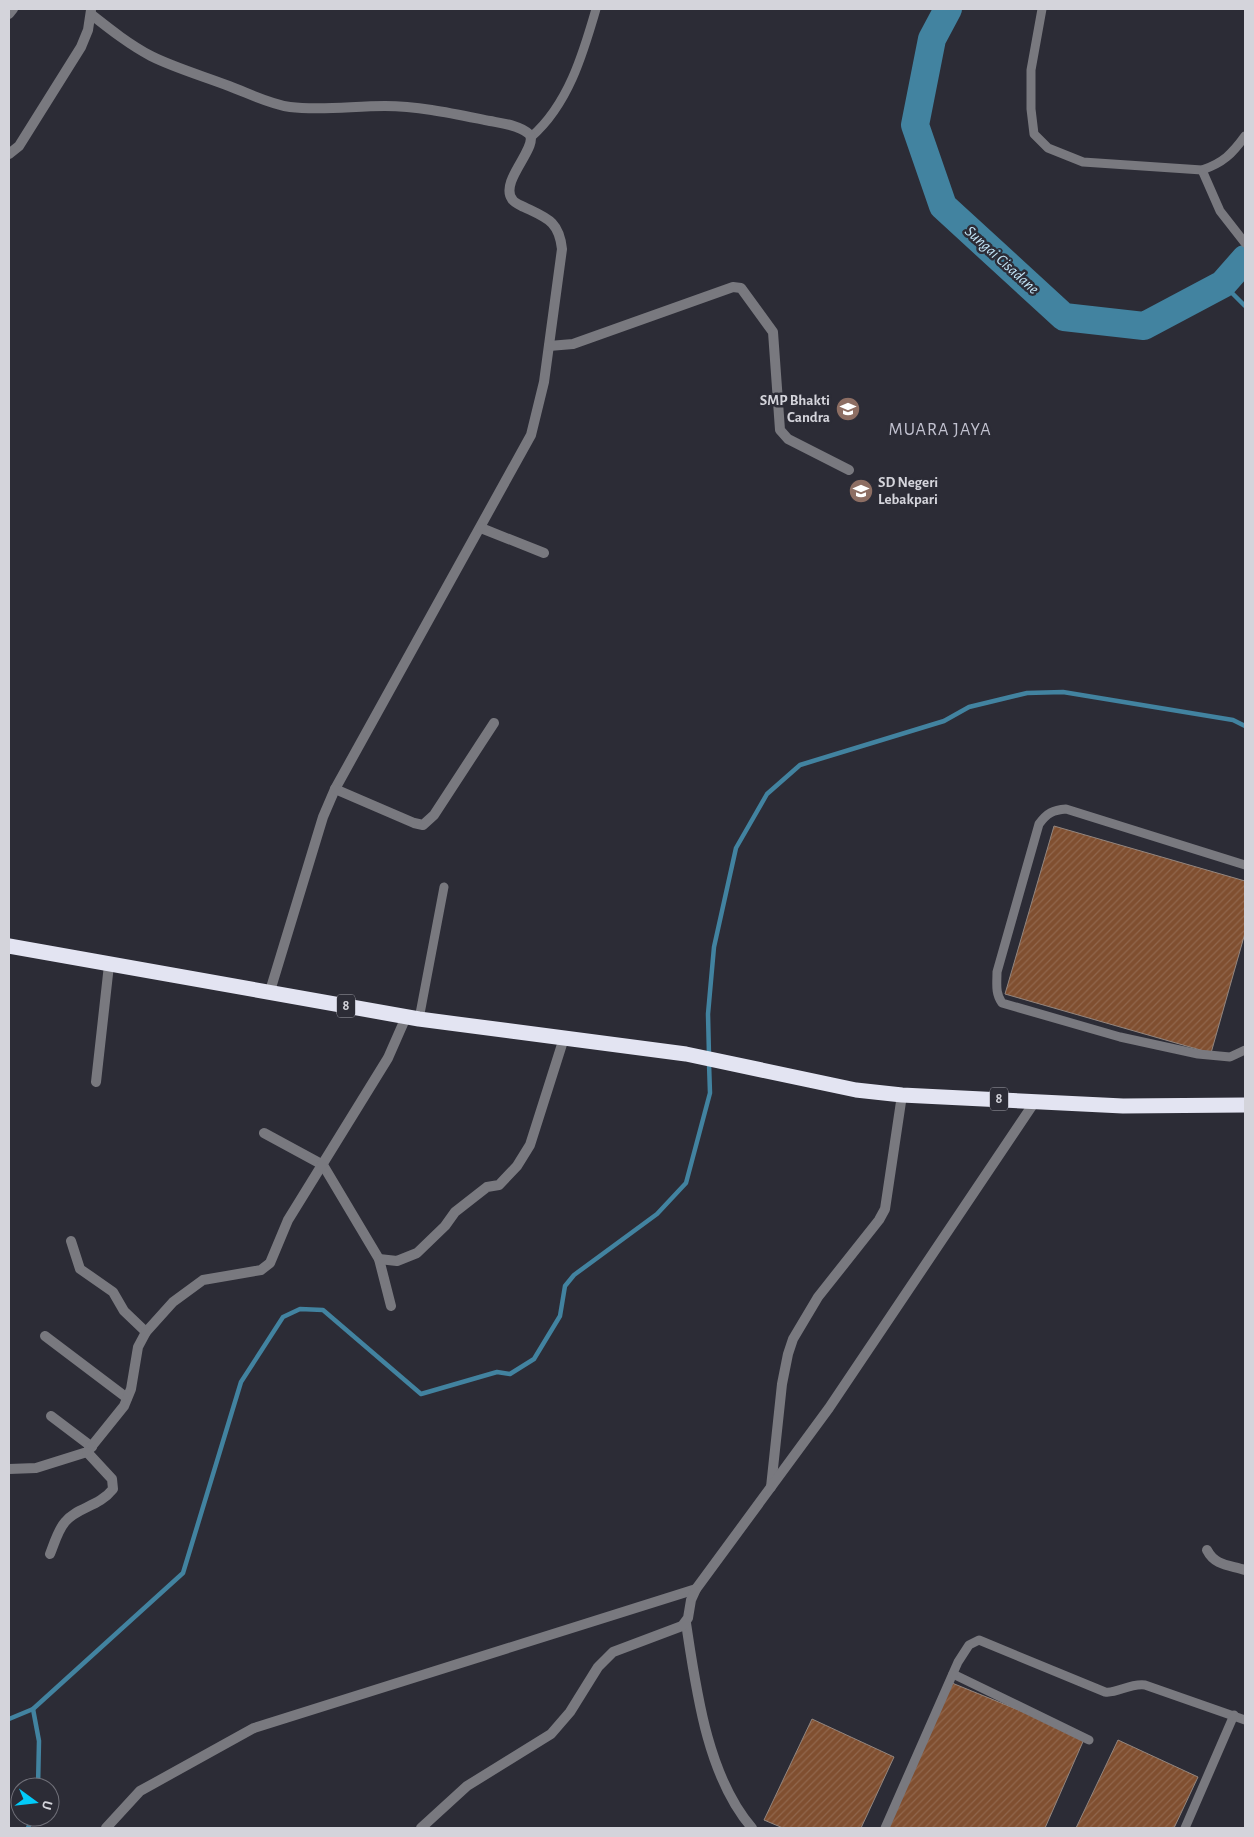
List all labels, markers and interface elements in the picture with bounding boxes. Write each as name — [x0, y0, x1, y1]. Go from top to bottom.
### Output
water label: Sungai Cisadane — [962, 223, 1042, 297]
place label: SMP Bhakti Candra — [760, 393, 830, 425]
school or university icon: SMP Bhakti Candra — [835, 396, 861, 422]
district label: MUARA JAYA — [888, 421, 992, 439]
place label: SD Negeri Lebakpari — [878, 475, 938, 507]
school or university icon: SD Negeri Lebakpari — [848, 478, 874, 504]
road number: 8 — [337, 994, 355, 1018]
road number: 8 — [990, 1088, 1008, 1110]
north arrow — [10, 1777, 60, 1827]
text: U — [39, 1799, 55, 1811]

